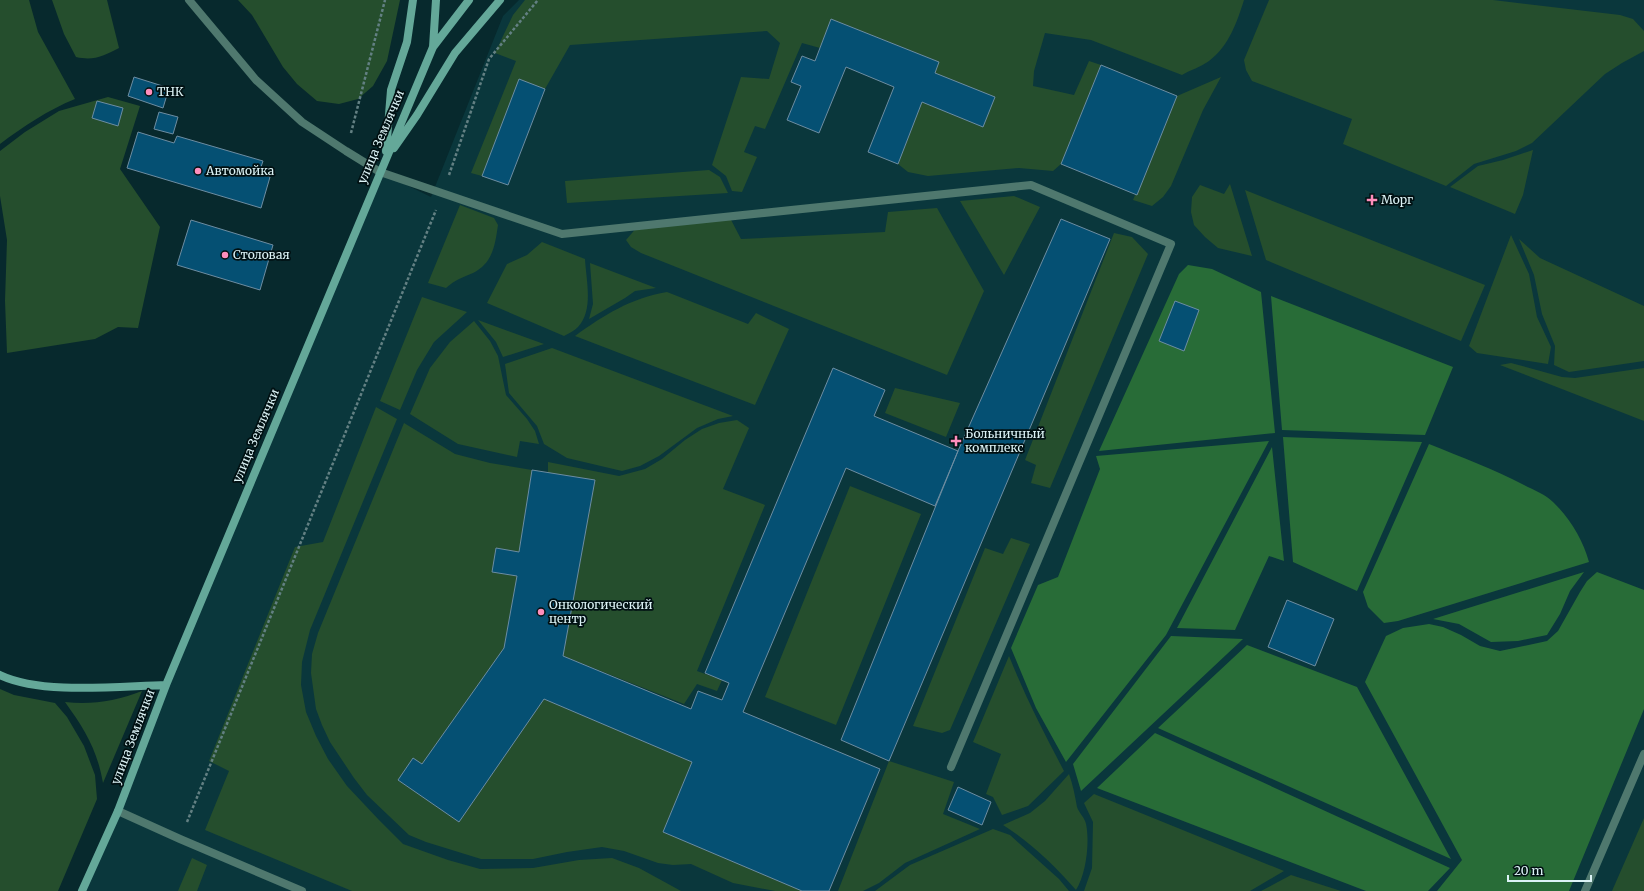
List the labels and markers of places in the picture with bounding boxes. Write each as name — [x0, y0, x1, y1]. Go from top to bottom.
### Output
place label: ТНК — [157, 84, 184, 99]
marker: ТНК — [144, 87, 154, 97]
place label: Автомойка — [205, 163, 275, 178]
marker: Автомойка — [193, 166, 203, 176]
place label: Морг — [1381, 192, 1413, 207]
marker: Морг — [1366, 194, 1378, 206]
place label: Столовая — [233, 247, 290, 262]
marker: Столовая — [220, 250, 230, 260]
place label: Больничный комплекс — [965, 426, 1045, 455]
marker: Больничный комплекс — [950, 435, 962, 447]
place label: Онкологический центр — [549, 597, 653, 626]
marker: Онкологический центр — [536, 607, 546, 617]

